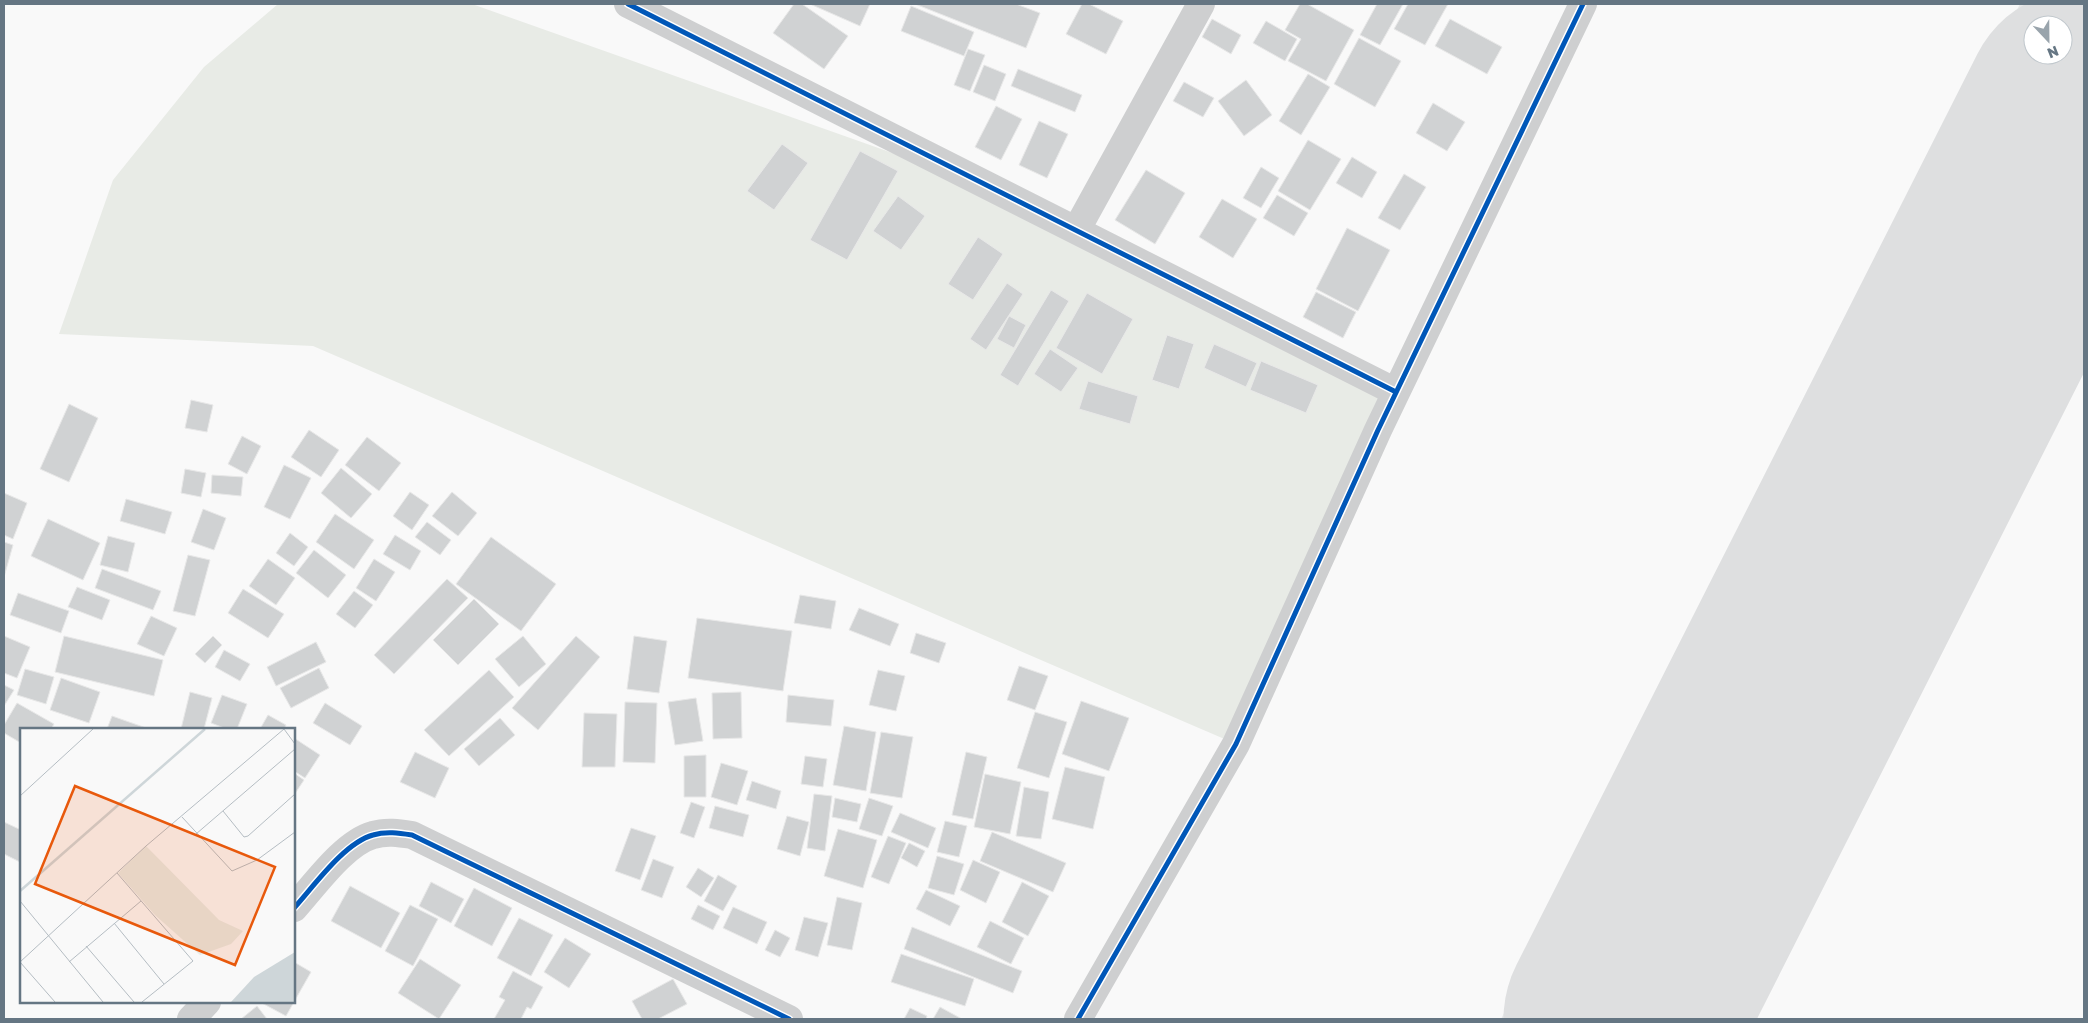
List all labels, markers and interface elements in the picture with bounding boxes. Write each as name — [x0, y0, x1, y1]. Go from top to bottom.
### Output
north arrow — [2023, 15, 2073, 65]
text: N — [2045, 43, 2061, 62]
inset map — [20, 728, 295, 1003]

